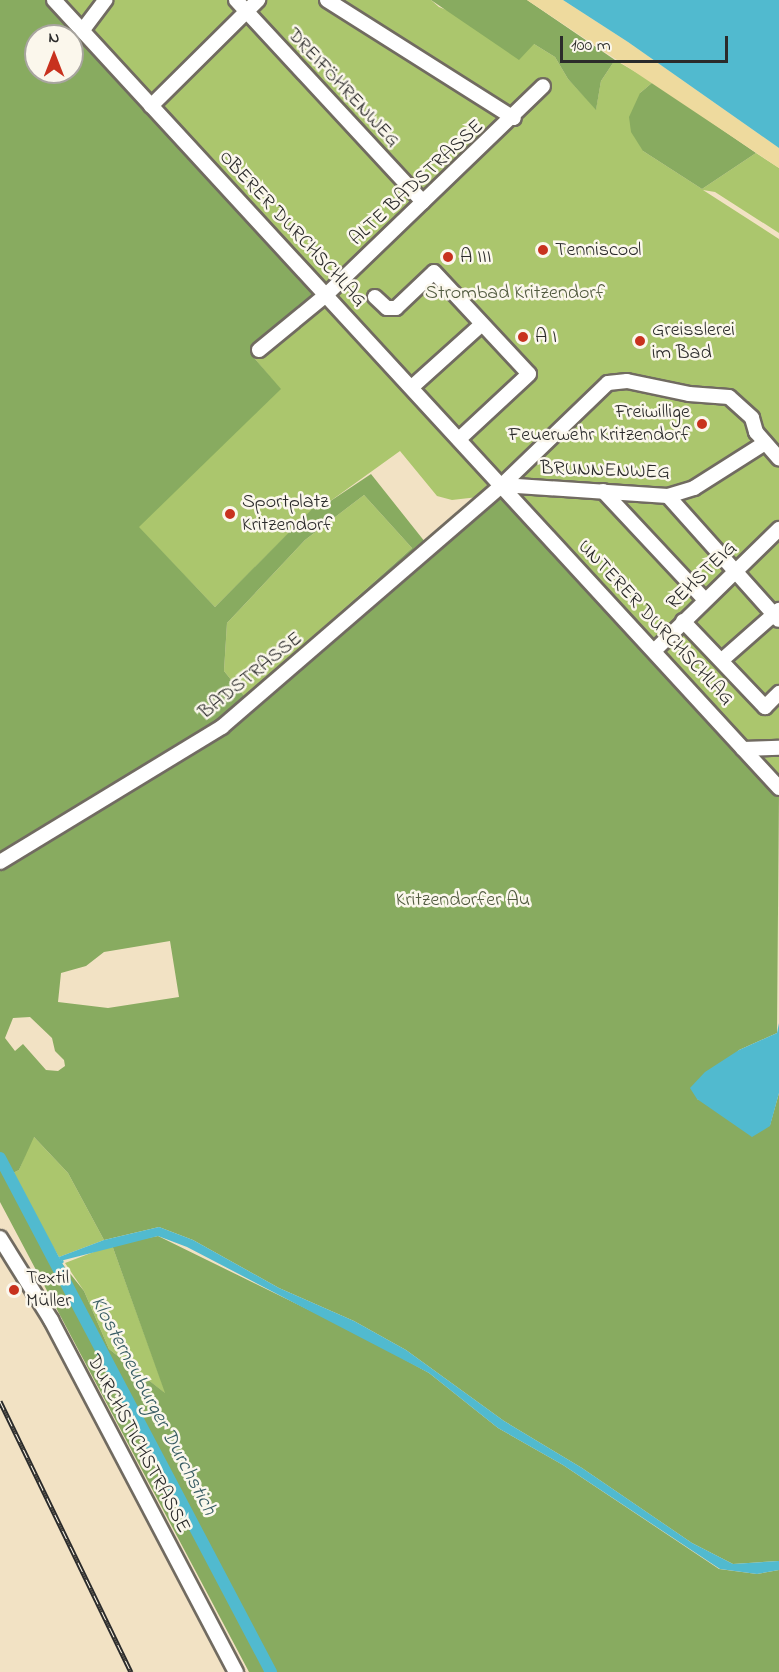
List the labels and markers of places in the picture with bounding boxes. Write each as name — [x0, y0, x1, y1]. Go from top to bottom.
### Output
place label: Tenniscool — [555, 238, 641, 262]
marker: Tenniscool — [536, 243, 550, 257]
place label: A III — [460, 245, 491, 269]
marker: A III — [441, 250, 455, 264]
place label: Greisslerei im Bad — [652, 318, 735, 365]
place label: A I — [535, 325, 557, 349]
marker: A I — [516, 330, 530, 344]
marker: Greisslerei im Bad — [633, 334, 647, 348]
place label: Freiwillige Feuerwehr Kritzendorf — [508, 400, 690, 447]
marker: Freiwillige Feuerwehr Kritzendorf — [695, 417, 709, 431]
place label: Sportplatz Kritzendorf — [242, 490, 333, 537]
marker: Sportplatz Kritzendorf — [223, 507, 237, 521]
place label: Textil Müller — [26, 1266, 71, 1313]
marker: Textil Müller — [7, 1283, 21, 1297]

